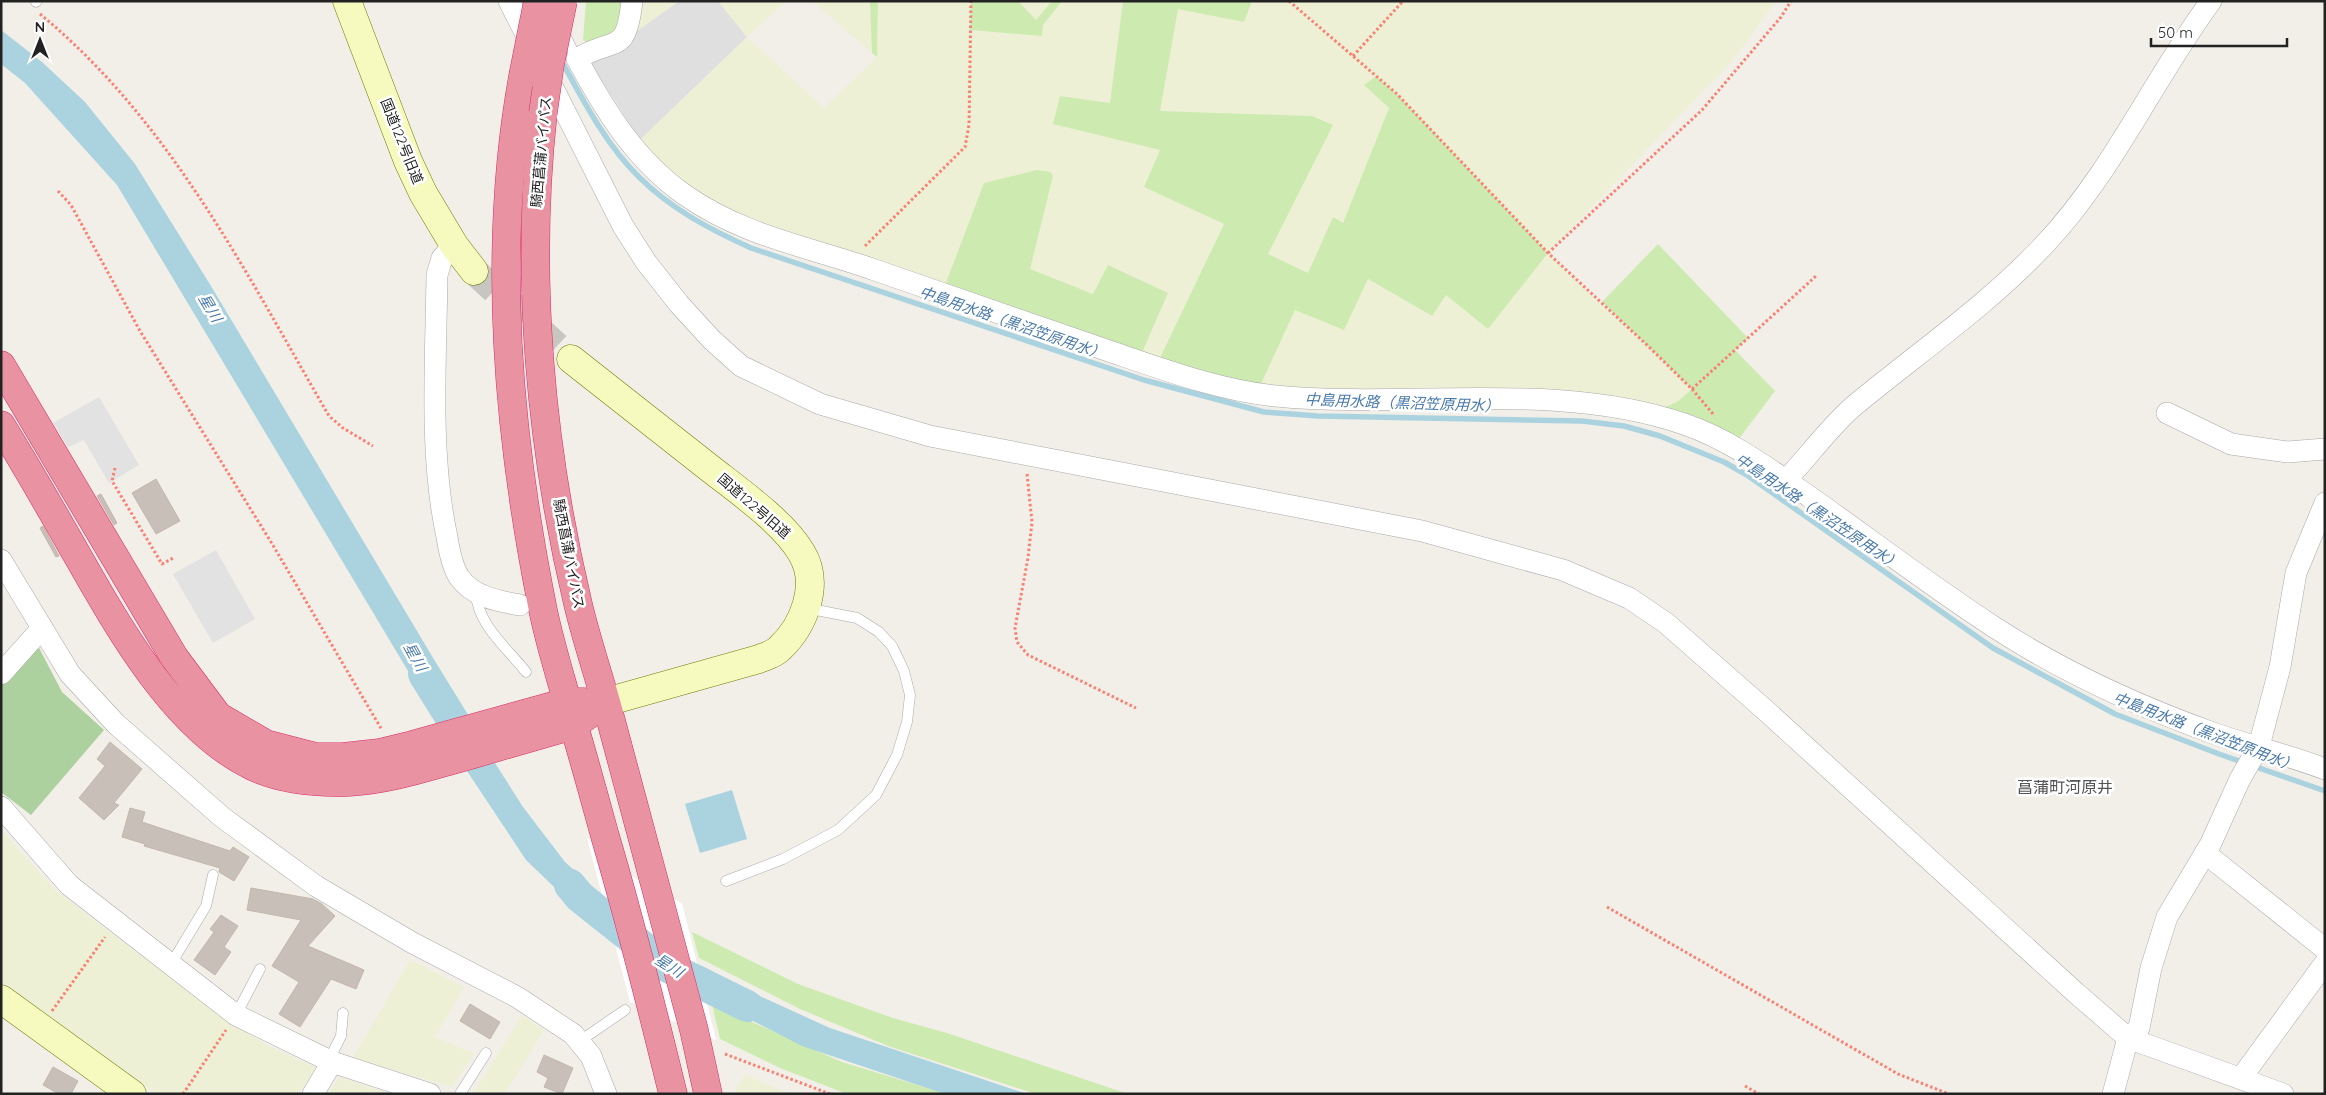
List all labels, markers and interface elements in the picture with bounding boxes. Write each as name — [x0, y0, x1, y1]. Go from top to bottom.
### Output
north arrow — [15, 15, 65, 65]
scale bar — [2151, 15, 2287, 47]
text: N — [35, 18, 45, 36]
text: 50 m — [2158, 23, 2193, 42]
street label: 国道122号旧道 — [377, 96, 427, 186]
street label: 騎西菖蒲バイパス — [527, 96, 555, 208]
water label: 中島用水路（黒沼笠原用水） — [917, 282, 1107, 363]
water label: 星川 — [195, 290, 227, 327]
water label: 中島用水路（黒沼笠原用水） — [1304, 390, 1500, 415]
water label: 中島用水路（黒沼笠原用水） — [1732, 449, 1904, 574]
street label: 国道122号旧道 — [714, 469, 794, 543]
street label: 騎西菖蒲バイパス — [550, 497, 588, 611]
water label: 星川 — [400, 639, 432, 676]
water label: 中島用水路（黒沼笠原用水） — [2111, 688, 2300, 775]
district label: 菖蒲町河原井 — [2017, 777, 2113, 797]
water label: 星川 — [652, 950, 689, 983]

